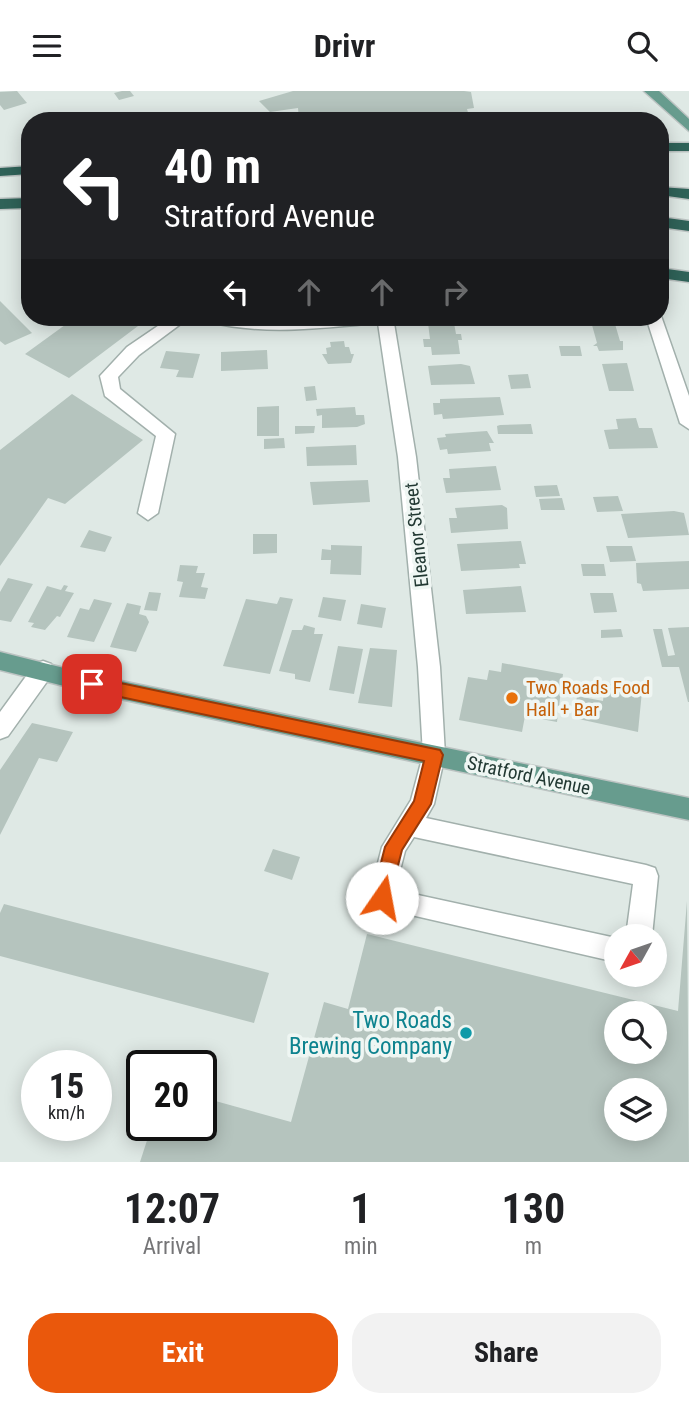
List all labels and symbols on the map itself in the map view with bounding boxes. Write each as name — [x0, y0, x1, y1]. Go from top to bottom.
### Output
street label: Eleanor Street — [400, 481, 433, 588]
pin — [62, 654, 122, 714]
place label: Two Roads Food Hall + Bar — [526, 676, 650, 721]
marker: Two Roads Food Hall + Bar — [504, 690, 520, 706]
street label: Stratford Avenue — [465, 751, 593, 800]
position arrow — [345, 861, 419, 935]
north arrow — [604, 924, 667, 987]
place label: Two Roads Brewing Company — [289, 1007, 452, 1060]
marker: Two Roads Brewing Company — [458, 1025, 474, 1041]
speed limit sign: 20 — [126, 1050, 217, 1141]

